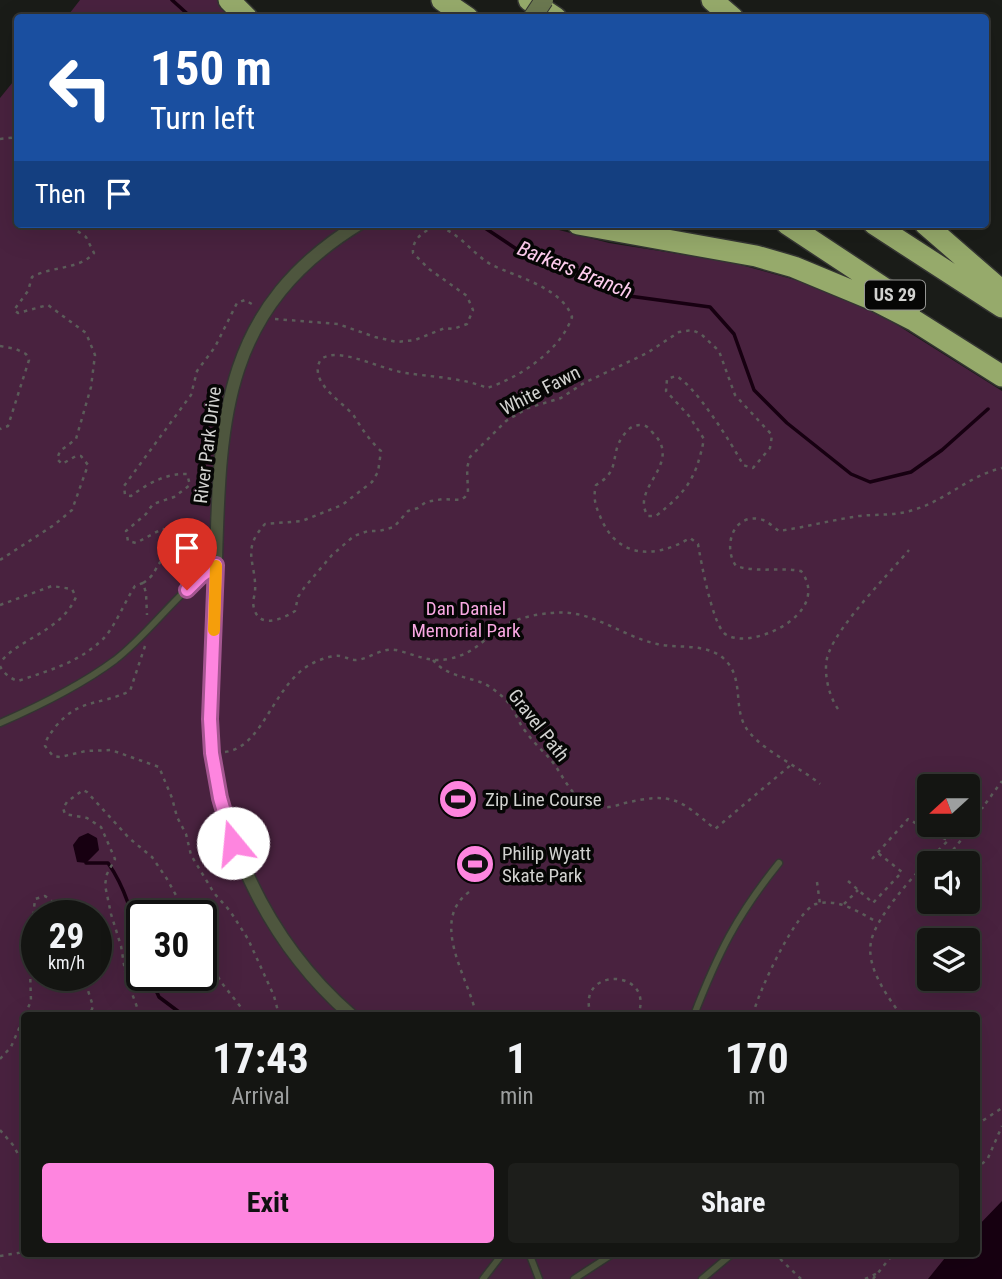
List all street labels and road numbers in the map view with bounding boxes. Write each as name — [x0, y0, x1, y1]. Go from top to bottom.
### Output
road number: US 29 — [865, 281, 925, 310]
street label: White Fawn — [497, 361, 584, 420]
street label: River Park Drive — [189, 385, 226, 505]
street label: Gravel Path — [503, 685, 574, 766]

